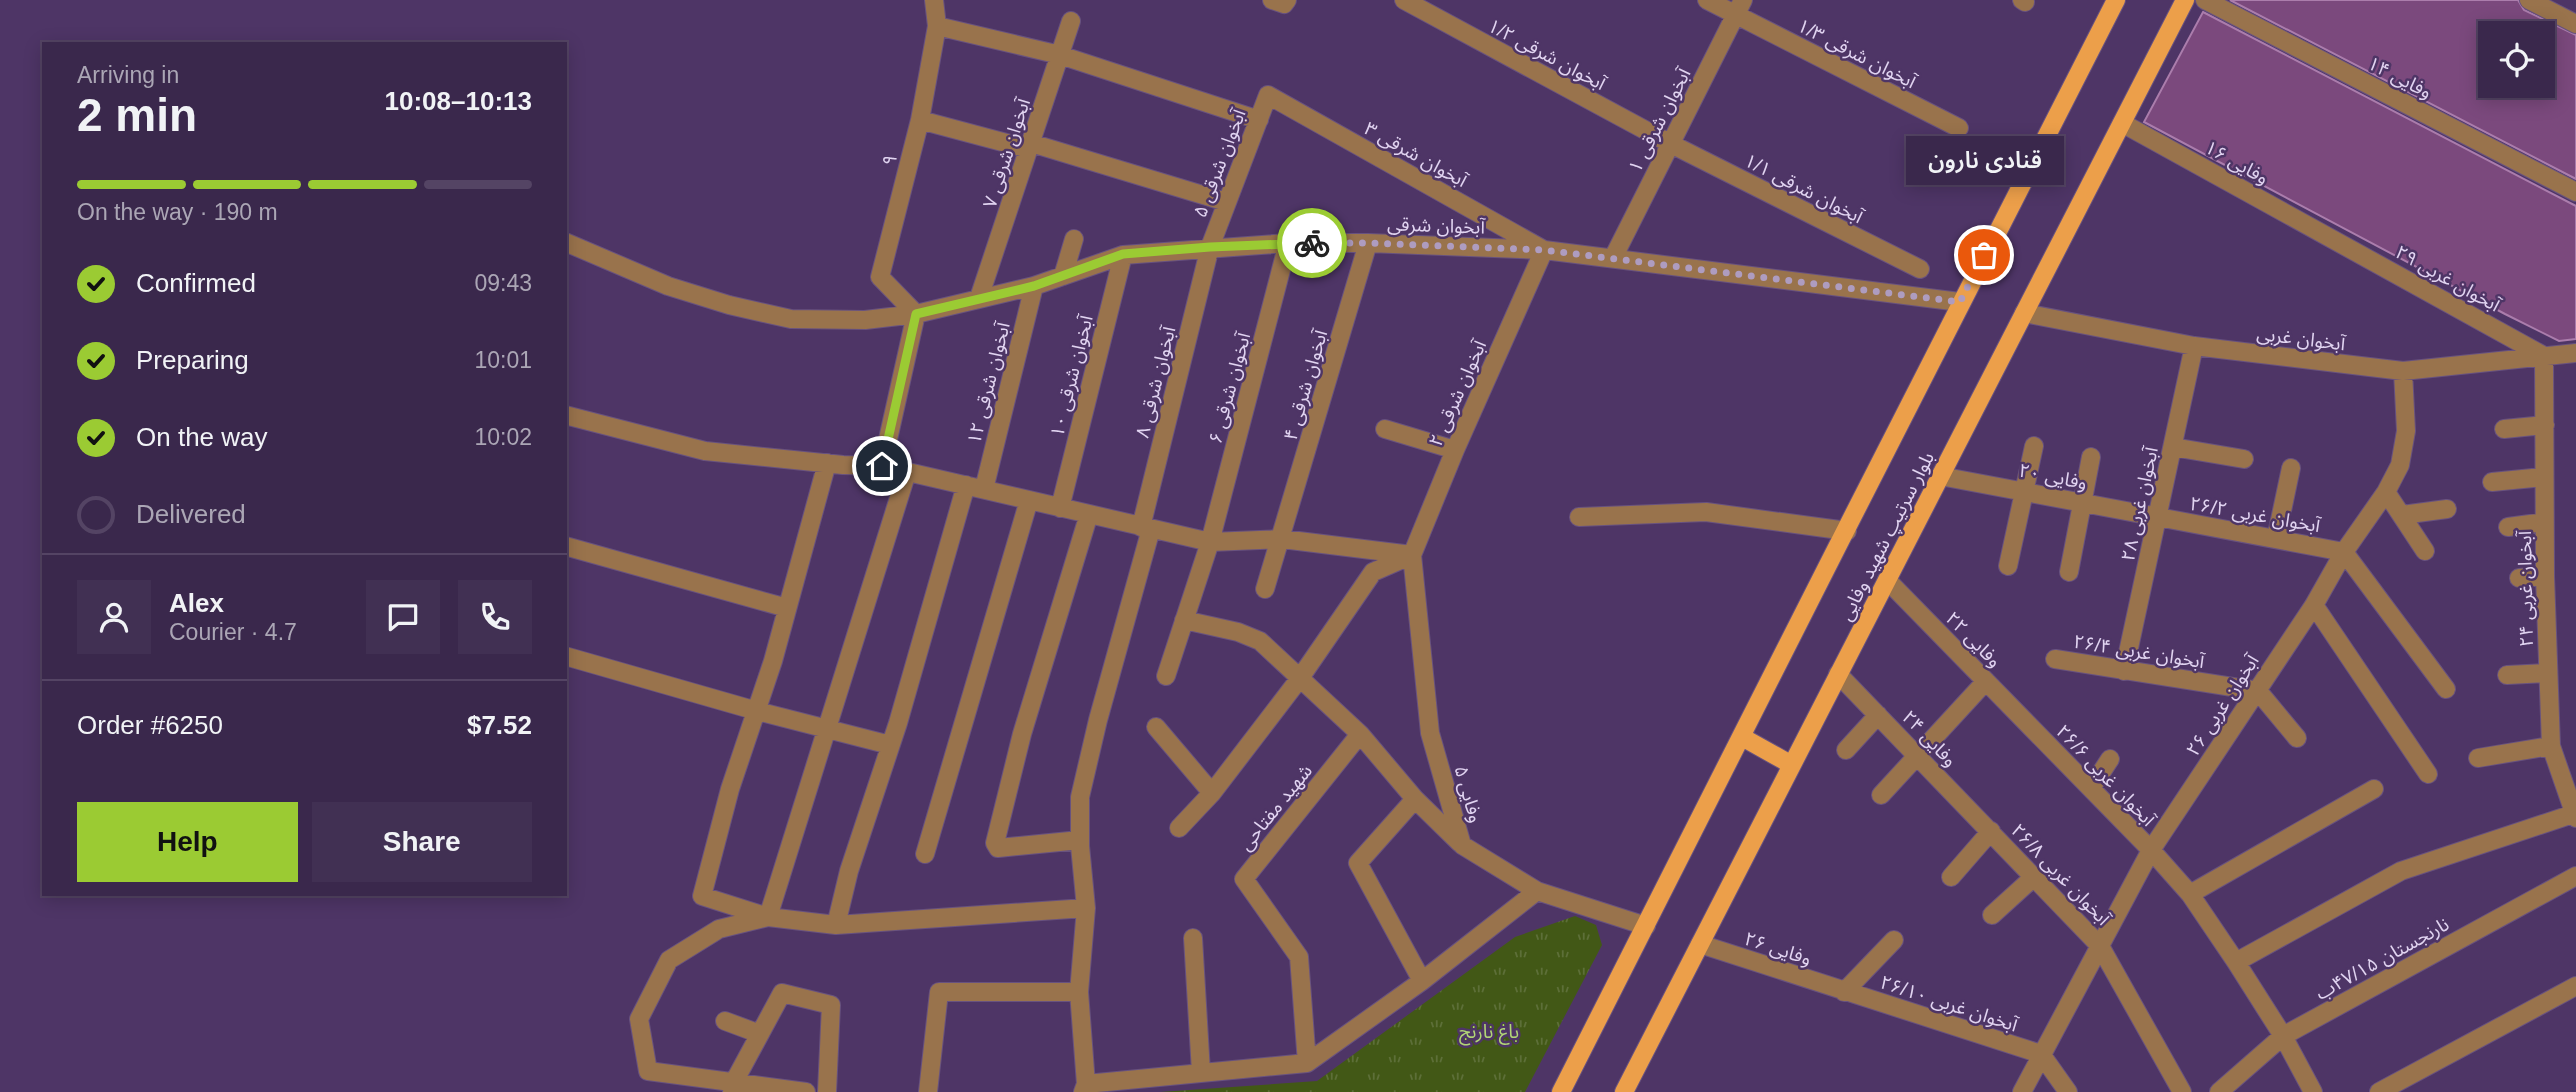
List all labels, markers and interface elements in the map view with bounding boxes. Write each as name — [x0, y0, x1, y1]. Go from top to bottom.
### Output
street label: آبخوان شرقی ۱/۲ — [1484, 15, 1610, 96]
street label: آبخوان شرقی ۱/۳ — [1794, 15, 1921, 94]
map controls — [2478, 21, 2555, 98]
button: locate — [2478, 21, 2555, 98]
street label: وفایی ۱۴ — [2364, 52, 2435, 103]
text: Arriving in — [77, 62, 179, 88]
street label: آبخوان شرقی ۱ — [1624, 63, 1696, 176]
text: 10:08–10:13 — [385, 86, 532, 116]
text: 2 min — [77, 89, 197, 141]
street label: آبخوان شرقی ۷ — [979, 94, 1035, 211]
street label: آبخوان شرقی ۵ — [1189, 105, 1251, 220]
street label: آبخوان شرقی ۳ — [1360, 118, 1472, 193]
callout: قنادی نارون — [1905, 136, 2063, 185]
street label: وفایی ۱۶ — [2201, 136, 2272, 189]
text: قنادی نارون — [1928, 147, 2042, 173]
street label: آبخوان شرقی ۱/۱ — [1741, 150, 1868, 229]
street label: ۹ — [878, 152, 901, 168]
text: On the way · 190 m — [77, 199, 278, 225]
courier — [1277, 208, 1347, 278]
street label: آبخوان شرقی — [1387, 213, 1487, 239]
icon: bike — [1293, 224, 1331, 262]
pin — [1954, 225, 2014, 285]
icon: bag — [1965, 236, 2003, 274]
street label: آبخوان غربی ۲۹ — [2391, 241, 2505, 317]
icon: check — [77, 265, 115, 303]
text: Confirmed — [136, 268, 256, 298]
text: 09:43 — [474, 270, 532, 296]
street label: آبخوان شرقی ۱۰ — [1046, 312, 1098, 439]
street label: آبخوان شرقی ۱۲ — [963, 319, 1015, 446]
street label: آبخوان شرقی ۸ — [1132, 323, 1181, 440]
street label: آبخوان غربی — [2255, 323, 2348, 356]
street label: آبخوان شرقی ۴ — [1280, 326, 1333, 443]
street label: آبخوان شرقی ۶ — [1205, 329, 1256, 446]
street label: آبخوان شرقی ۲ — [1425, 336, 1492, 450]
icon: check — [77, 342, 115, 380]
text: Preparing — [136, 345, 249, 375]
text: 10:01 — [474, 347, 532, 373]
icon: check — [77, 419, 115, 457]
text: On the way — [136, 422, 268, 452]
text: 10:02 — [474, 424, 532, 450]
pin — [852, 436, 912, 496]
street label: آبخوان غربی ۲۸ — [2117, 444, 2163, 563]
icon: home — [863, 447, 901, 485]
street label: بلوار سرتیپ شهید وفایی — [1835, 448, 1940, 625]
street label: وفایی ۲۰ — [2017, 460, 2089, 494]
street label: آبخوان غربی ۲۶/۲ — [2188, 493, 2323, 538]
text: Delivered — [136, 499, 246, 529]
street label: آبخوان غربی ۲۴ — [2514, 529, 2538, 647]
button: person — [77, 580, 151, 654]
button: chat — [366, 580, 440, 654]
button: phone — [458, 580, 532, 654]
text: Alex — [169, 588, 224, 618]
street label: وفایی ۲۲ — [1941, 607, 2006, 672]
text: Courier · 4.7 — [169, 619, 297, 645]
street label: آبخوان غربی ۲۶/۴ — [2072, 631, 2207, 673]
street label: آبخوان غربی ۲۶ — [2182, 650, 2264, 760]
street label: وفایی ۲۴ — [1897, 706, 1961, 771]
text: Order #6250 — [77, 710, 223, 740]
text: $7.52 — [467, 710, 532, 740]
street label: آبخوان غربی ۲۶/۶ — [2051, 720, 2160, 832]
street label: شهید مفتاحی — [1234, 760, 1317, 855]
street label: وفایی ۵ — [1449, 763, 1487, 825]
button: Help — [77, 802, 298, 882]
button: Share — [312, 802, 532, 882]
street label: آبخوان غربی ۲۶/۸ — [2006, 819, 2115, 931]
street label: نارنجستان ۴۷/۱۵ب — [2312, 913, 2453, 1005]
street label: وفایی ۲۶ — [1741, 928, 1814, 970]
street label: آبخوان غربی ۲۶/۱۰ — [1877, 971, 2022, 1037]
park label: باغ نارنج — [1459, 1021, 1519, 1046]

